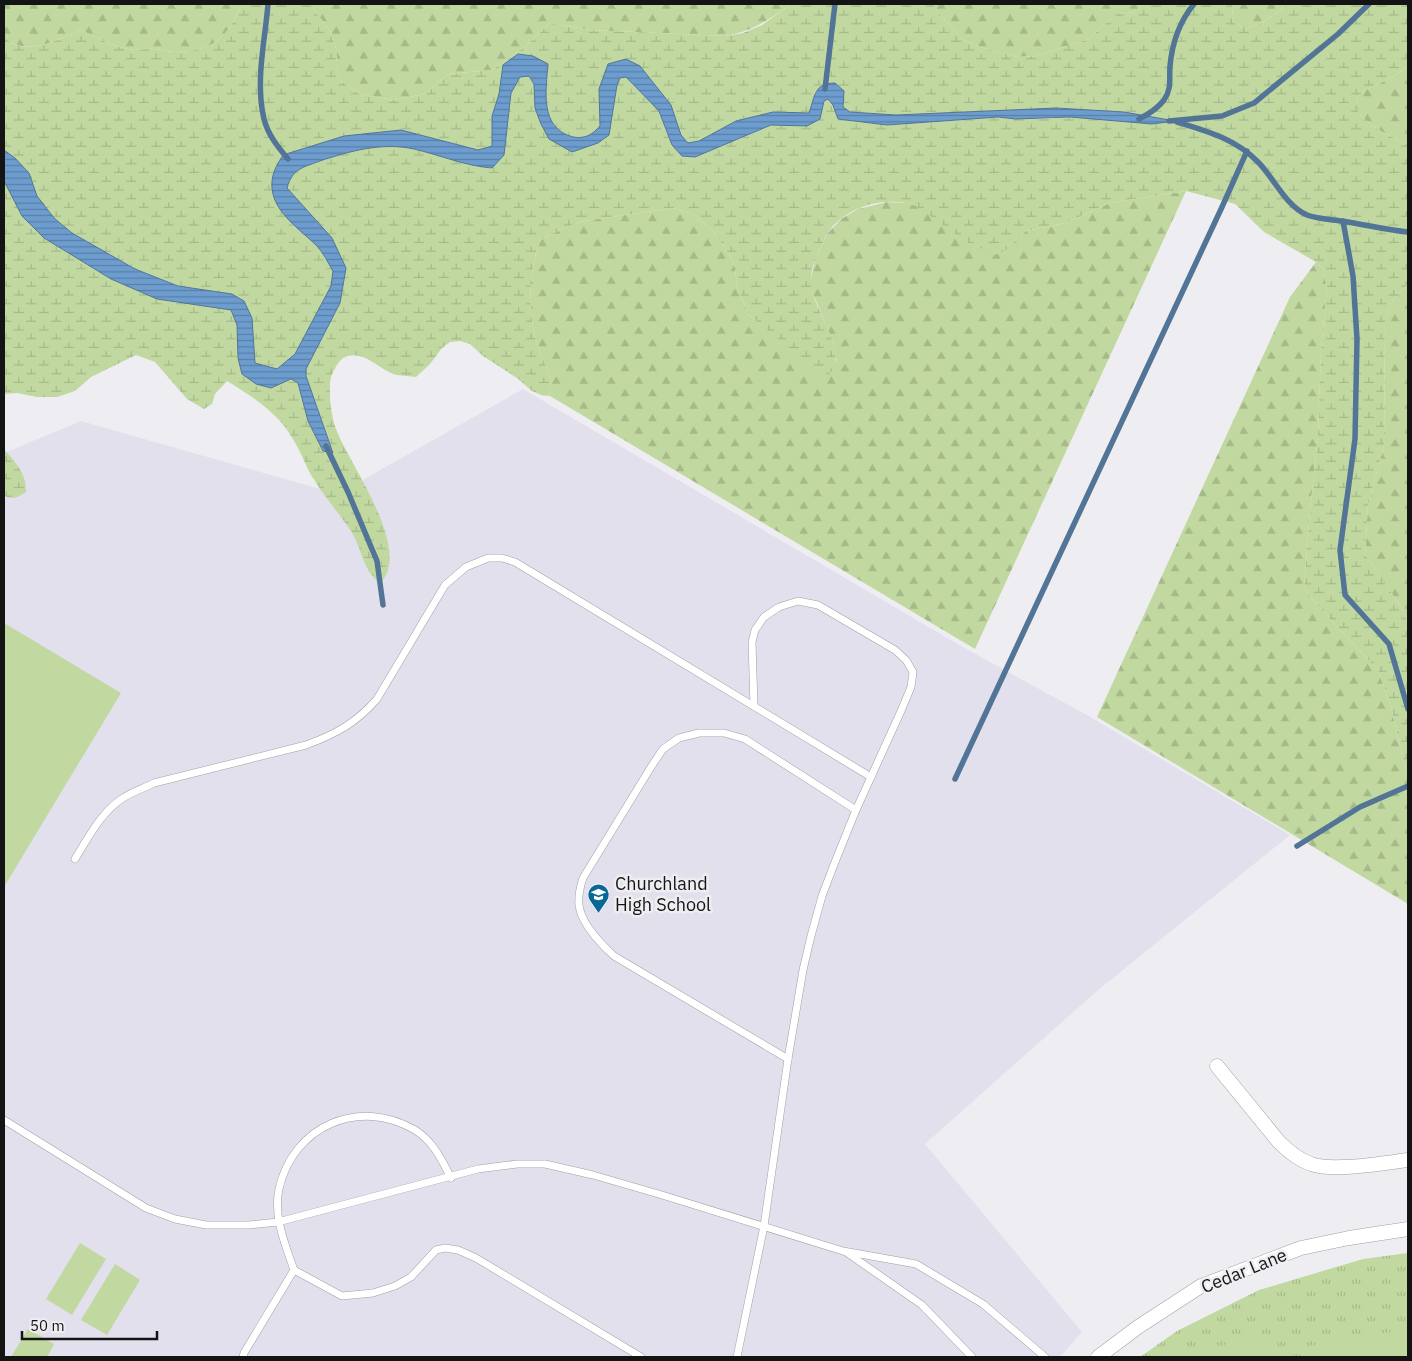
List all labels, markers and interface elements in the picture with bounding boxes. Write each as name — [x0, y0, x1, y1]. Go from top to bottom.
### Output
place label: Churchland High School — [615, 872, 711, 916]
school or university icon: Churchland High School — [587, 882, 611, 913]
street label: Cedar Lane — [1197, 1243, 1290, 1298]
scale bar — [22, 1308, 158, 1340]
text: 50 m — [30, 1316, 65, 1335]

